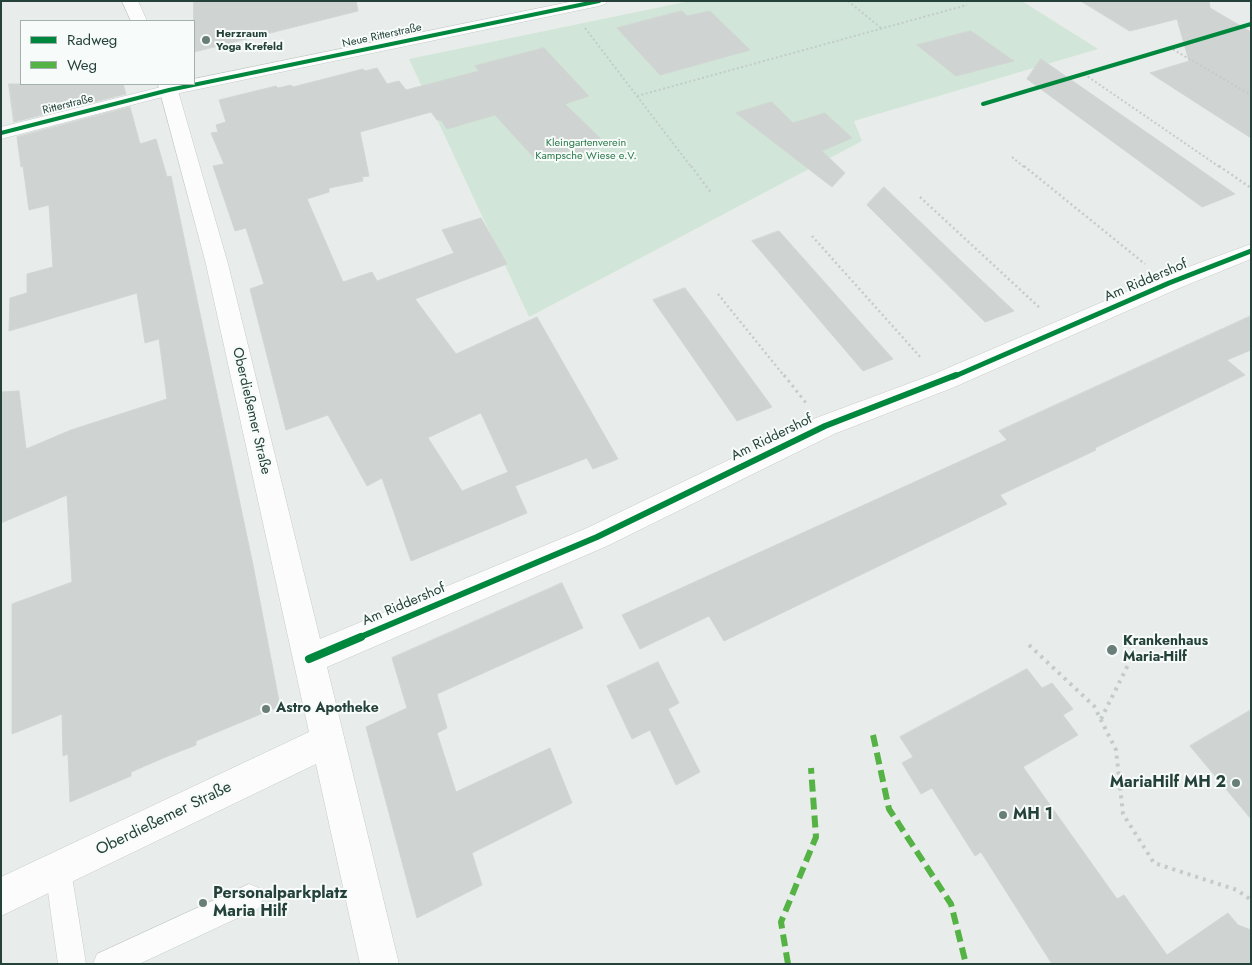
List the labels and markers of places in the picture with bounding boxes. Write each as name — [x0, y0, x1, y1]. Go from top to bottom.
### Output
place label: Herzraum Yoga Krefeld — [216, 27, 283, 53]
marker: Herzraum Yoga Krefeld — [200, 34, 212, 46]
place label: Krankenhaus Maria-Hilf — [1123, 634, 1208, 666]
marker: Krankenhaus Maria-Hilf — [1105, 643, 1119, 657]
place label: Astro Apotheke — [276, 701, 379, 717]
marker: Astro Apotheke — [260, 703, 272, 715]
place label: MariaHilf MH 2 — [1110, 773, 1226, 793]
marker: MariaHilf MH 2 — [1230, 777, 1242, 789]
place label: MH 1 — [1013, 805, 1053, 825]
marker: MH 1 — [997, 809, 1009, 821]
place label: Personalparkplatz Maria Hilf — [213, 884, 348, 922]
marker: Personalparkplatz Maria Hilf — [197, 897, 209, 909]

